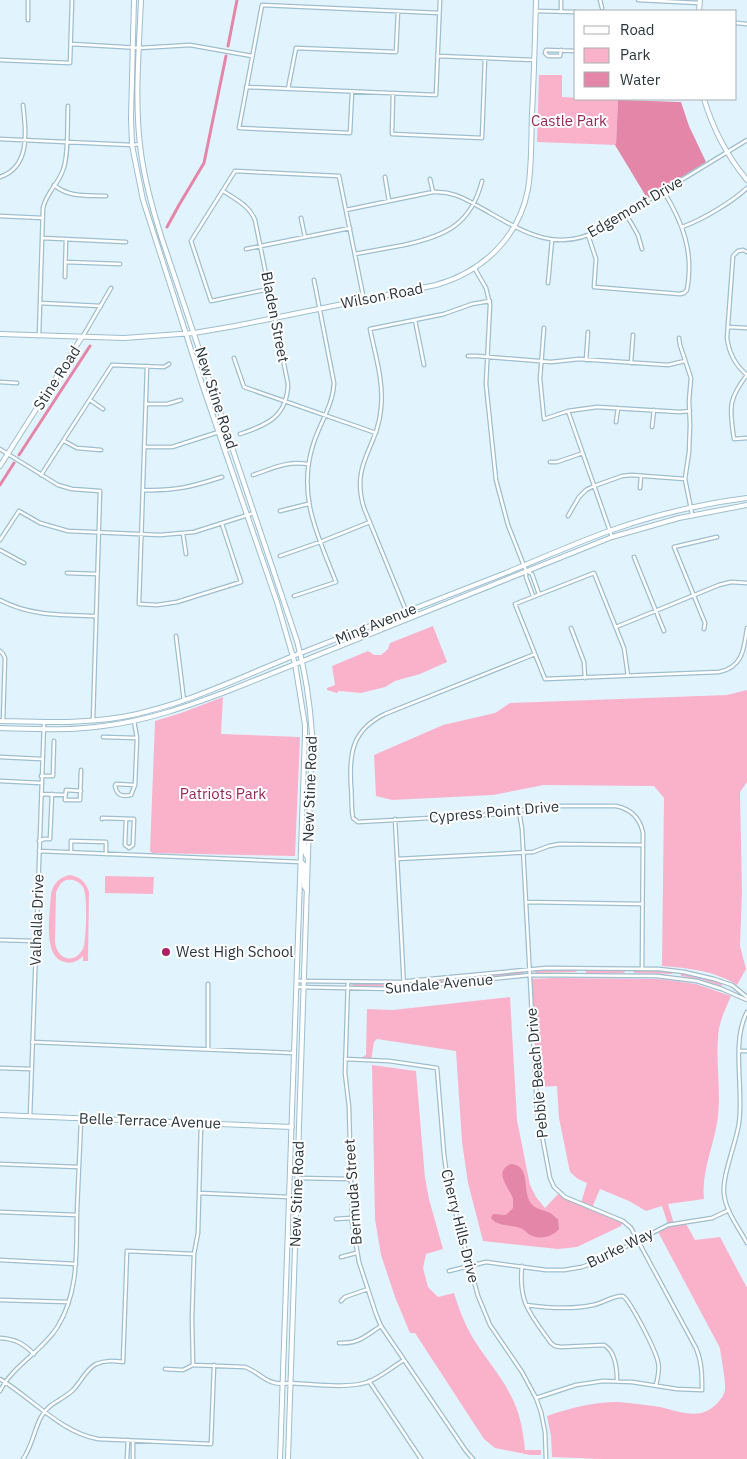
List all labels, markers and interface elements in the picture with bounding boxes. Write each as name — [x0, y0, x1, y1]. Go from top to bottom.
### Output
legend — [574, 10, 737, 100]
text: Road — [620, 20, 655, 39]
text: Park — [620, 45, 650, 64]
text: Water — [620, 70, 661, 89]
park label: Castle Park — [531, 111, 607, 130]
street label: Edgemont Drive — [584, 172, 686, 242]
street label: Bladen Street — [257, 270, 294, 364]
street label: Wilson Road — [339, 278, 425, 313]
street label: Stine Road — [29, 342, 84, 413]
street label: New Stine Road — [191, 344, 242, 451]
street label: Ming Avenue — [332, 599, 419, 648]
street label: New Stine Road — [298, 736, 321, 842]
park label: Patriots Park — [180, 784, 266, 803]
street label: Cypress Point Drive — [428, 796, 560, 827]
street label: Valhalla Drive — [25, 874, 48, 966]
place label: West High School — [176, 942, 293, 961]
marker: West High School — [160, 946, 172, 958]
street label: Sundale Avenue — [384, 969, 494, 998]
street label: Pebble Beach Drive — [521, 1007, 552, 1139]
street label: Belle Terrace Avenue — [79, 1109, 221, 1132]
street label: Bermuda Street — [339, 1138, 366, 1246]
street label: New Stine Road — [285, 1141, 308, 1247]
street label: Cherry Hills Drive — [437, 1167, 484, 1285]
street label: Burke Way — [583, 1223, 657, 1272]

